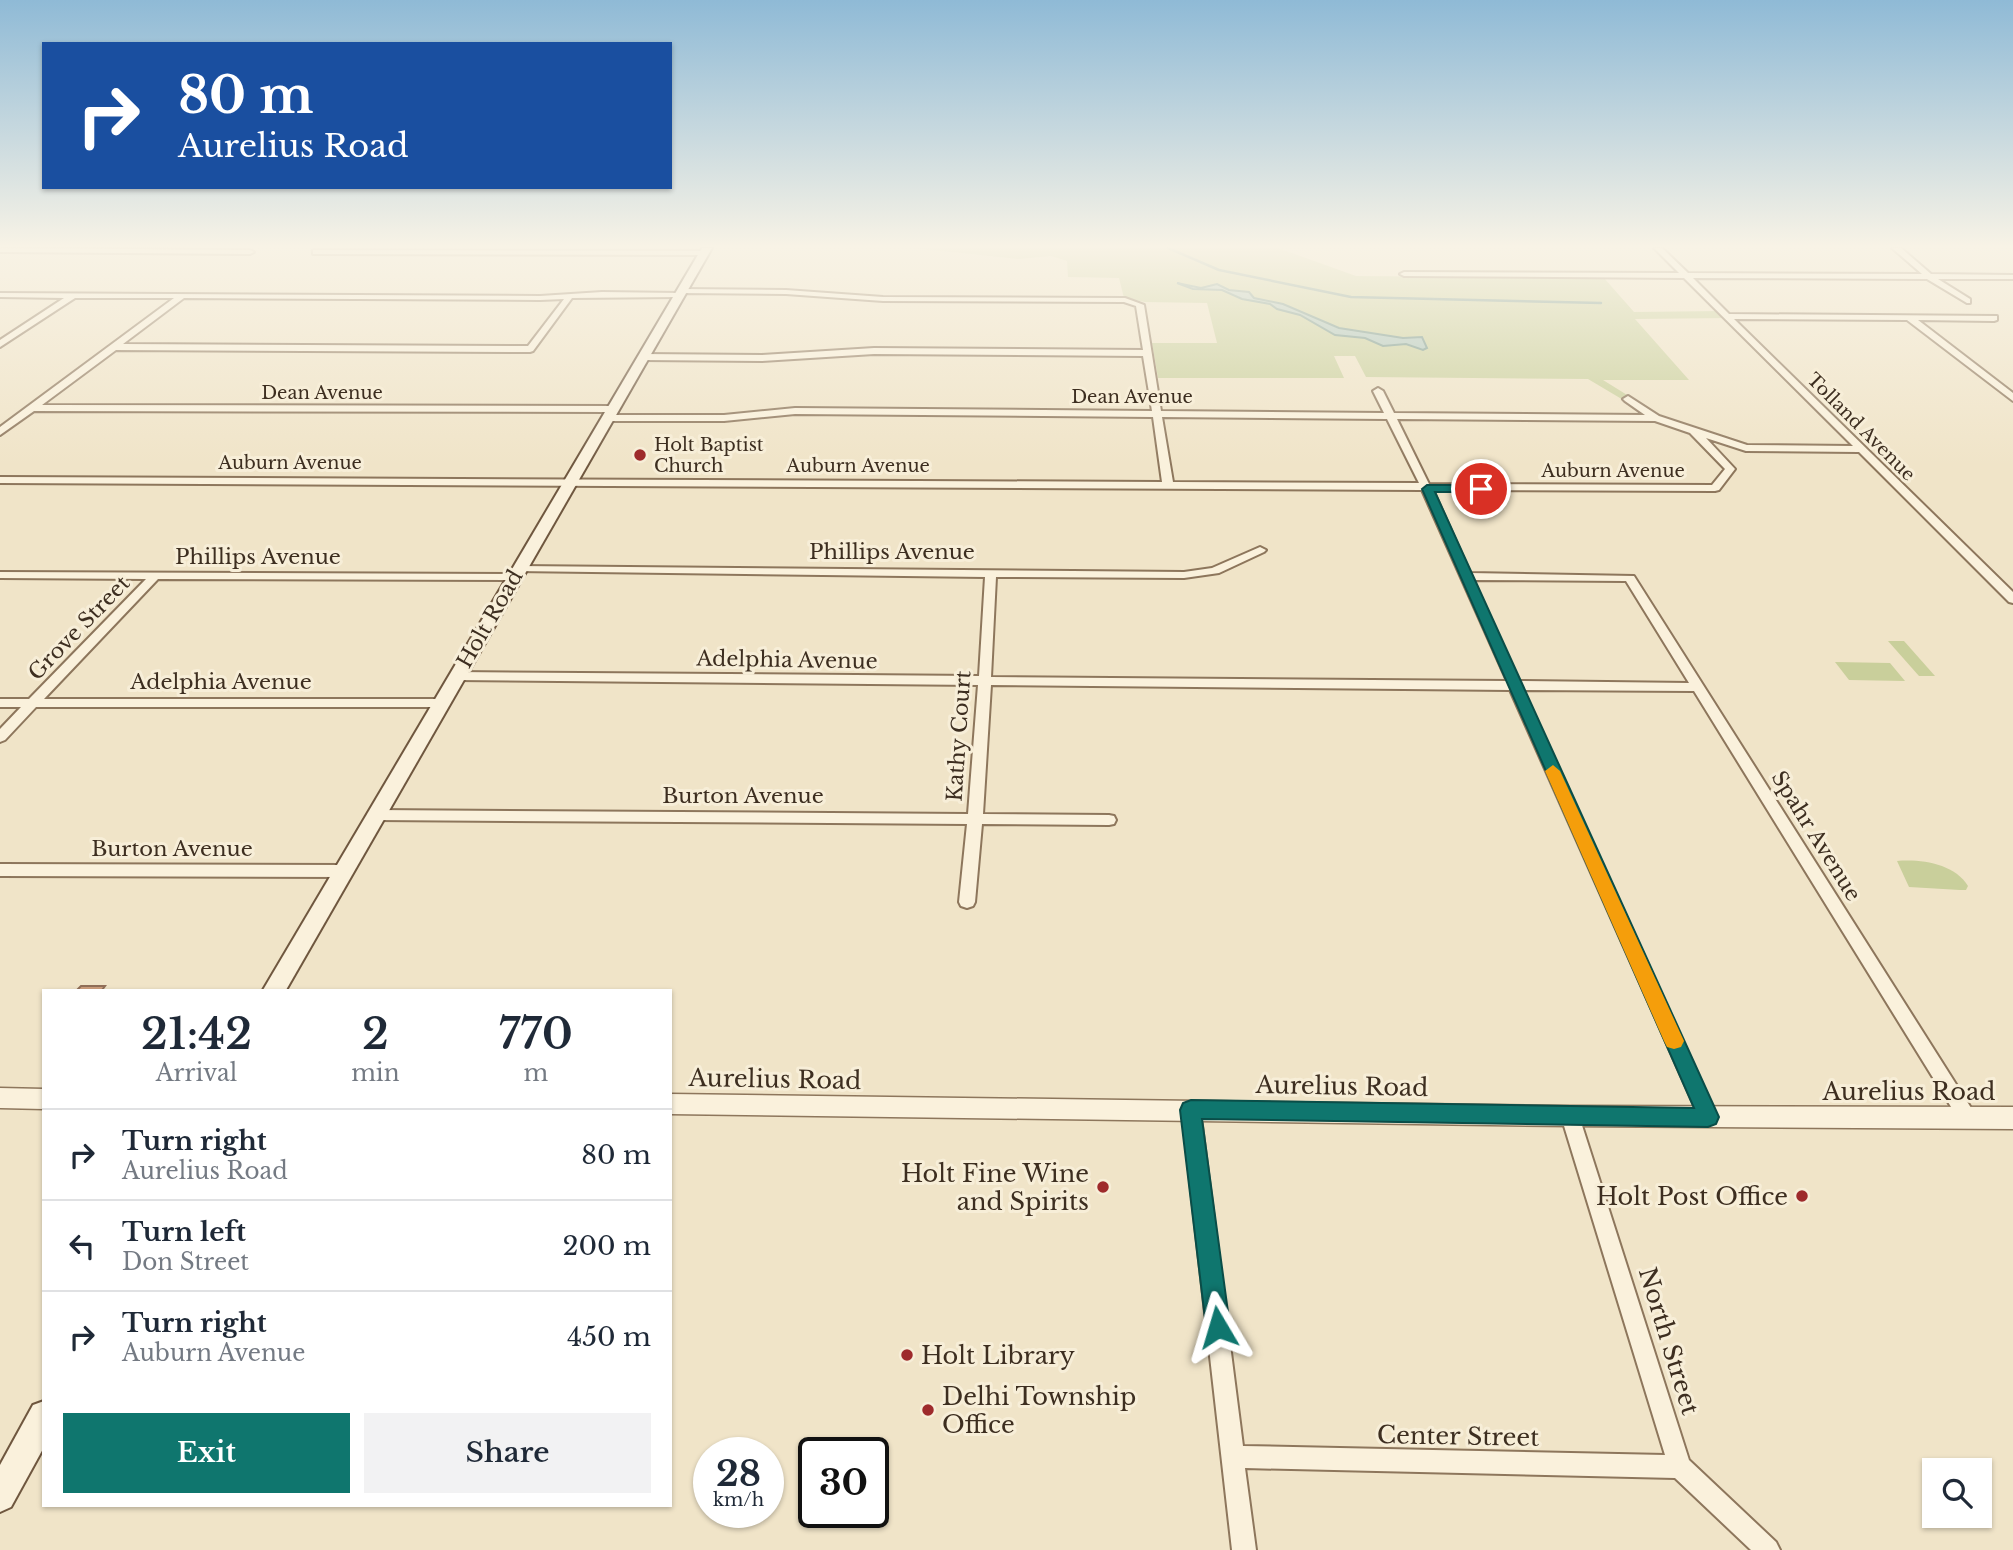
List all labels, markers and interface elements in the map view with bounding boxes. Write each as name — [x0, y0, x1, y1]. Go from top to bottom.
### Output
text: 80 m — [178, 65, 313, 126]
icon: right — [63, 70, 154, 161]
text: Aurelius Road — [178, 126, 409, 166]
street label: Tolland Avenue — [1803, 369, 1919, 485]
street label: Dean Avenue — [261, 382, 383, 404]
street label: Dean Avenue — [1071, 386, 1193, 408]
place label: Holt Baptist Church — [654, 434, 764, 477]
marker: Holt Baptist Church — [632, 447, 648, 463]
street label: Auburn Avenue — [217, 452, 362, 474]
street label: Auburn Avenue — [785, 455, 930, 477]
pin — [1451, 459, 1511, 519]
street label: Auburn Avenue — [1540, 460, 1685, 482]
icon: arrive — [1462, 470, 1500, 508]
street label: Phillips Avenue — [809, 539, 975, 565]
street label: Phillips Avenue — [175, 544, 341, 570]
street label: Holt Road — [451, 565, 529, 673]
street label: Grove Street — [23, 570, 135, 686]
street label: Adelphia Avenue — [695, 645, 878, 675]
street label: Adelphia Avenue — [129, 669, 312, 695]
street label: Kathy Court — [941, 670, 977, 802]
street label: Spahr Avenue — [1766, 766, 1866, 906]
street label: Burton Avenue — [662, 783, 824, 809]
street label: Burton Avenue — [91, 836, 253, 862]
text: 21:42 — [141, 1008, 252, 1060]
text: 2 — [362, 1008, 389, 1060]
text: 770 — [499, 1008, 573, 1060]
text: Arrival — [156, 1059, 237, 1087]
text: min — [351, 1059, 400, 1087]
text: m — [523, 1059, 548, 1087]
street label: Aurelius Road — [687, 1063, 862, 1095]
street label: Aurelius Road — [1254, 1070, 1429, 1102]
street label: Aurelius Road — [1822, 1077, 1995, 1106]
text: Turn right — [122, 1125, 267, 1157]
icon: right — [63, 1136, 101, 1174]
text: 80 m — [581, 1139, 651, 1171]
text: Aurelius Road — [122, 1157, 288, 1185]
place label: Holt Fine Wine and Spirits — [901, 1159, 1089, 1216]
marker: Holt Fine Wine and Spirits — [1095, 1179, 1111, 1195]
place label: Holt Post Office — [1596, 1182, 1788, 1211]
marker: Holt Post Office — [1794, 1188, 1810, 1204]
text: Turn left — [122, 1216, 246, 1248]
icon: left — [63, 1227, 101, 1265]
text: 200 m — [562, 1230, 651, 1262]
text: Don Street — [122, 1248, 249, 1276]
street label: North Street — [1633, 1264, 1705, 1418]
position arrow — [1181, 1290, 1255, 1364]
text: Turn right — [122, 1307, 267, 1339]
icon: right — [63, 1318, 101, 1356]
text: 450 m — [567, 1321, 651, 1353]
text: Auburn Avenue — [122, 1339, 305, 1367]
place label: Holt Library — [921, 1341, 1076, 1370]
marker: Holt Library — [899, 1347, 915, 1363]
place label: Delhi Township Office — [942, 1382, 1136, 1439]
marker: Delhi Township Office — [920, 1402, 936, 1418]
button: Exit — [63, 1413, 350, 1493]
button: Share — [364, 1413, 651, 1493]
street label: Center Street — [1377, 1420, 1539, 1452]
speed limit sign: 30 — [798, 1437, 889, 1528]
text: 28 — [716, 1452, 761, 1495]
map controls — [1922, 1458, 1992, 1528]
button: search — [1922, 1458, 1992, 1528]
text: km/h — [713, 1489, 764, 1511]

